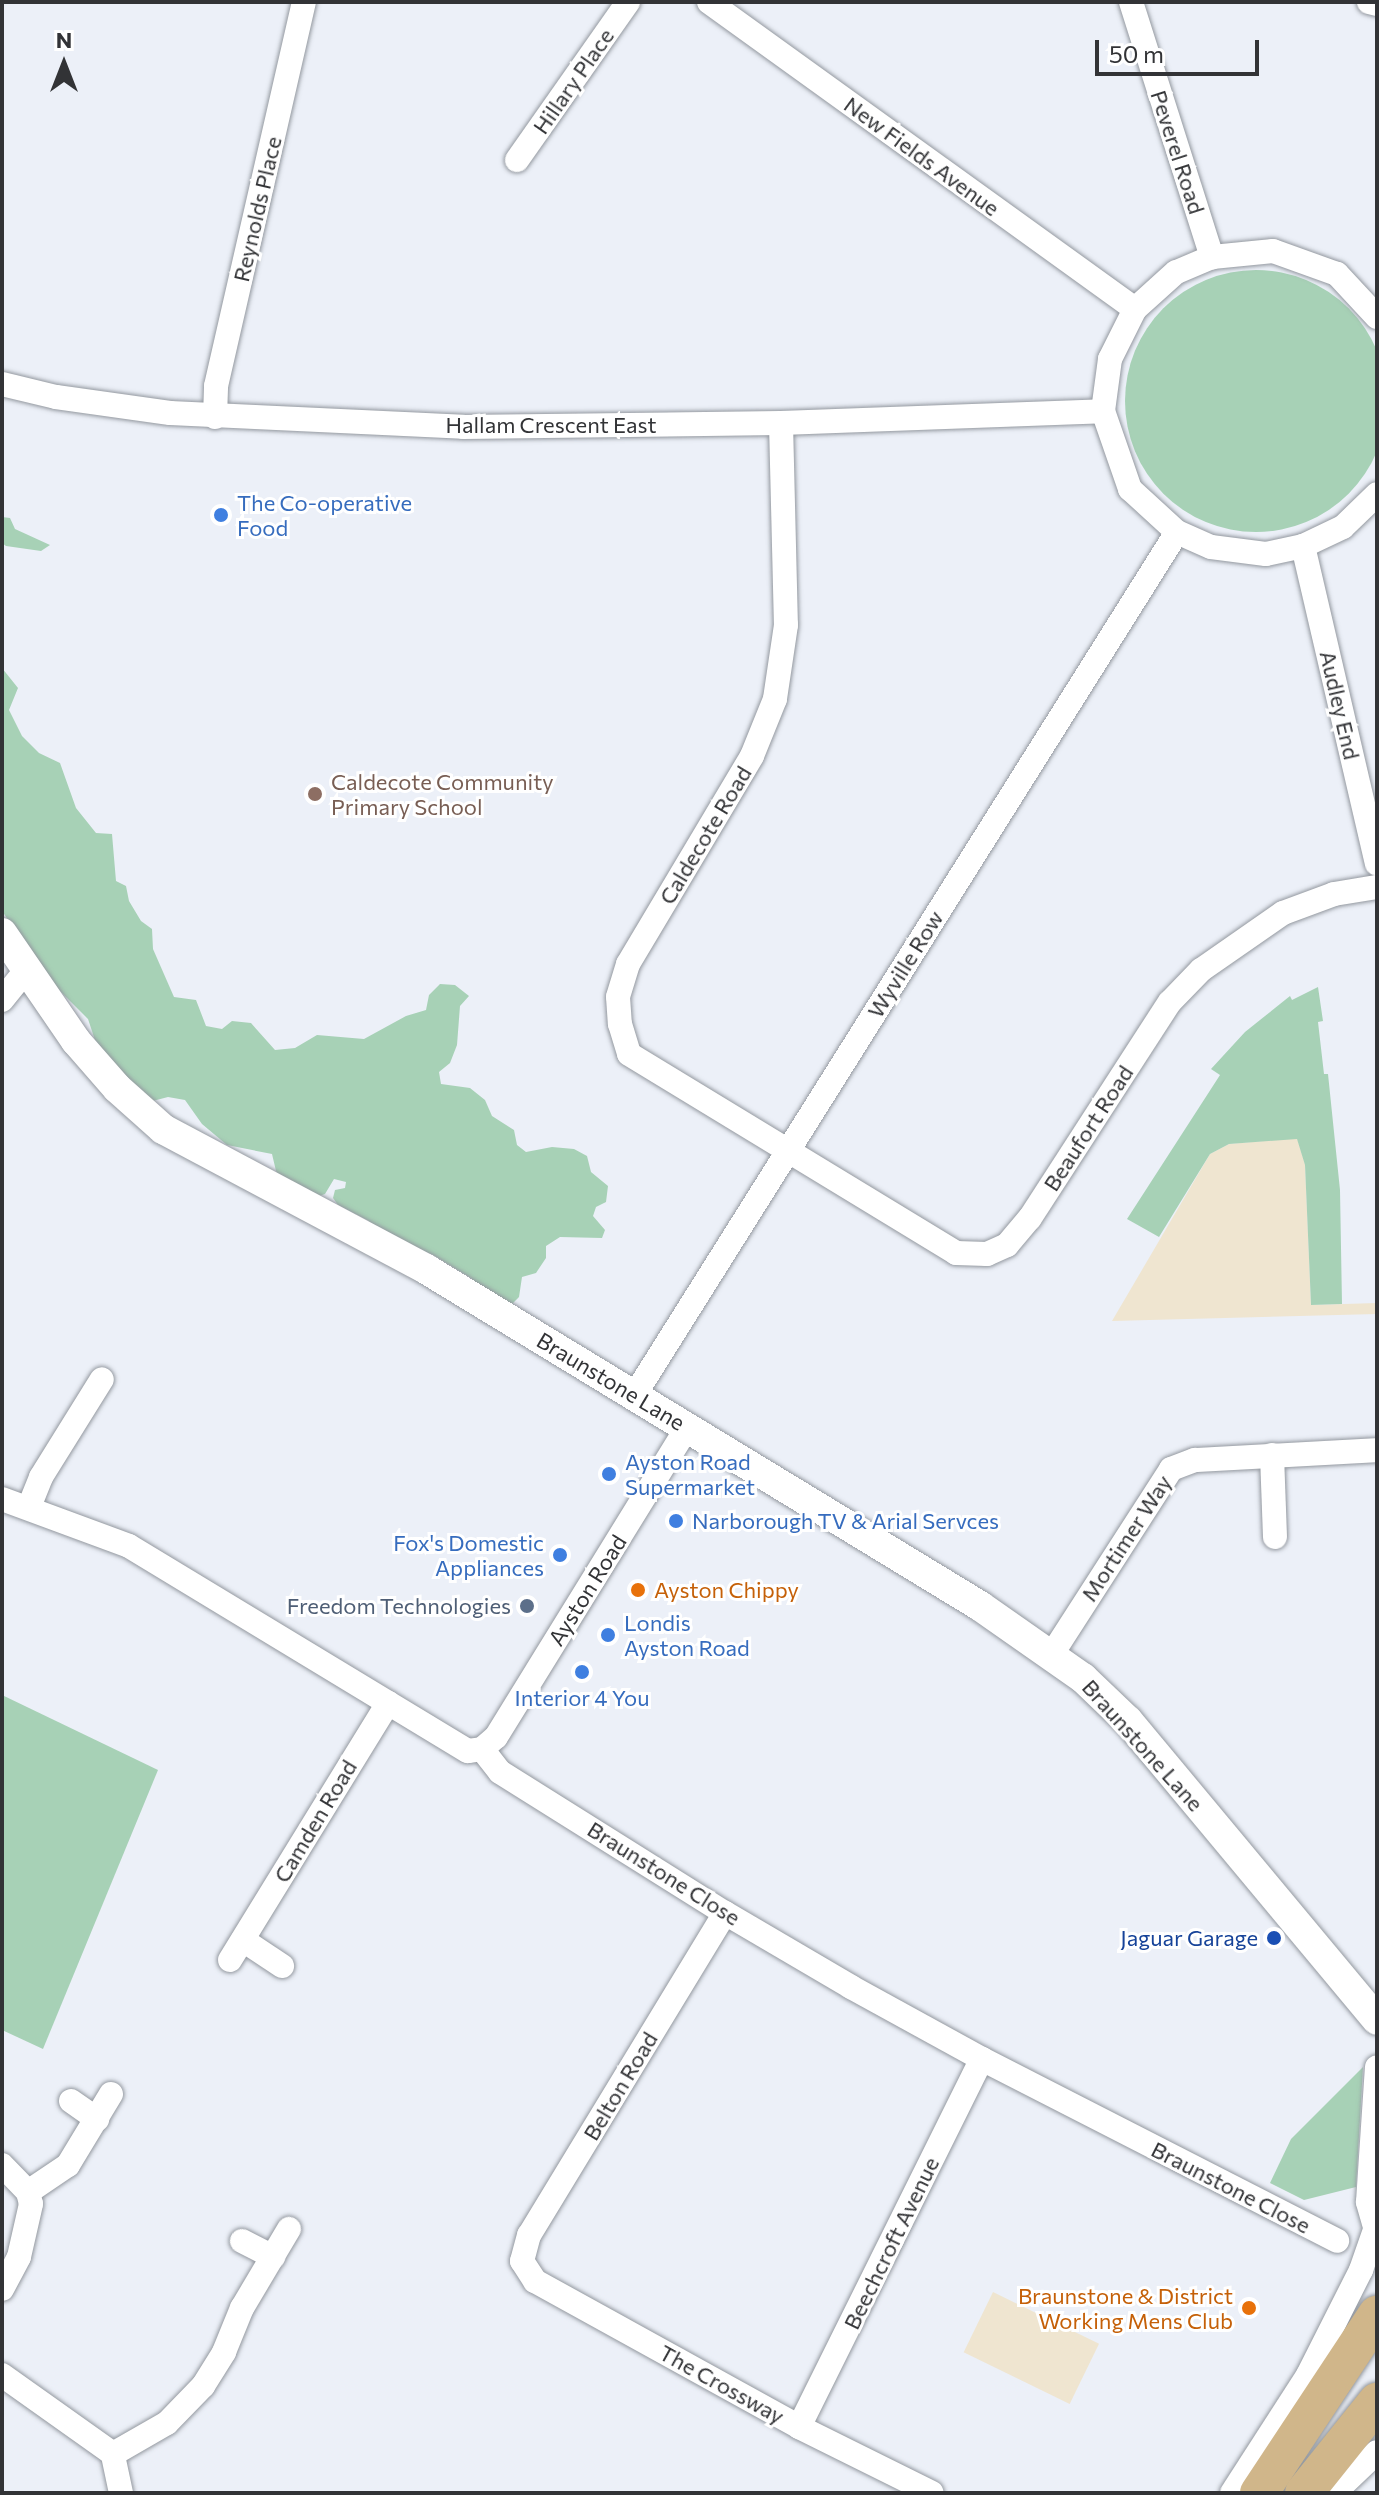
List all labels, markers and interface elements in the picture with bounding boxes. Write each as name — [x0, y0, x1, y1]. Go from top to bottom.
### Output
street label: Hillary Place — [527, 23, 619, 139]
north arrow — [24, 24, 104, 104]
scale bar — [1099, 24, 1263, 74]
text: N — [56, 26, 72, 53]
text: 50 m — [1109, 39, 1164, 68]
street label: Peverel Road — [1146, 87, 1210, 217]
street label: New Fields Avenue — [839, 91, 1005, 221]
street label: Reynolds Place — [227, 134, 287, 284]
street label: Hallam Crescent East — [445, 412, 657, 438]
place label: The Co-operative Food — [237, 489, 412, 540]
marker: The Co-operative Food — [212, 506, 230, 524]
street label: Audley End — [1315, 648, 1365, 762]
street label: Caldecote Road — [653, 761, 757, 909]
place label: Caldecote Community Primary School — [331, 768, 554, 820]
marker: Caldecote Community Primary School — [306, 785, 324, 803]
street label: Wyville Row — [862, 906, 948, 1022]
street label: Beaufort Road — [1038, 1060, 1138, 1196]
street label: Braunstone Lane — [532, 1326, 690, 1436]
place label: Ayston Road Supermarket — [625, 1448, 755, 1500]
marker: Ayston Road Supermarket — [600, 1465, 618, 1483]
street label: Mortimer Way — [1075, 1470, 1177, 1606]
place label: Narborough TV & Arial Servces — [692, 1508, 999, 1534]
marker: Narborough TV & Arial Servces — [667, 1512, 685, 1530]
place label: Fox's Domestic Appliances — [393, 1529, 544, 1580]
street label: Ayston Road — [542, 1530, 632, 1650]
marker: Fox's Domestic Appliances — [551, 1546, 569, 1564]
place label: Ayston Chippy — [654, 1577, 799, 1603]
marker: Ayston Chippy — [629, 1581, 647, 1599]
place label: Freedom Technologies — [287, 1593, 511, 1619]
marker: Freedom Technologies — [518, 1597, 536, 1615]
place label: Londis Ayston Road — [624, 1609, 750, 1660]
marker: Londis Ayston Road — [599, 1626, 617, 1644]
marker: Interior 4 You — [573, 1663, 591, 1681]
street label: Braunstone Lane — [1077, 1674, 1209, 1816]
place label: Interior 4 You — [515, 1685, 649, 1711]
street label: Camden Road — [268, 1755, 362, 1887]
street label: Braunstone Close — [583, 1816, 745, 1930]
place label: Jaguar Garage — [1120, 1925, 1258, 1951]
marker: Jaguar Garage — [1265, 1929, 1283, 1947]
street label: Belton Road — [577, 2027, 663, 2145]
street label: Braunstone Close — [1147, 2136, 1315, 2238]
street label: Beechcroft Avenue — [838, 2153, 944, 2333]
place label: Braunstone & District Working Mens Club — [1018, 2282, 1233, 2334]
marker: Braunstone & District Working Mens Club — [1240, 2299, 1258, 2317]
street label: The Crossway — [655, 2339, 789, 2429]

